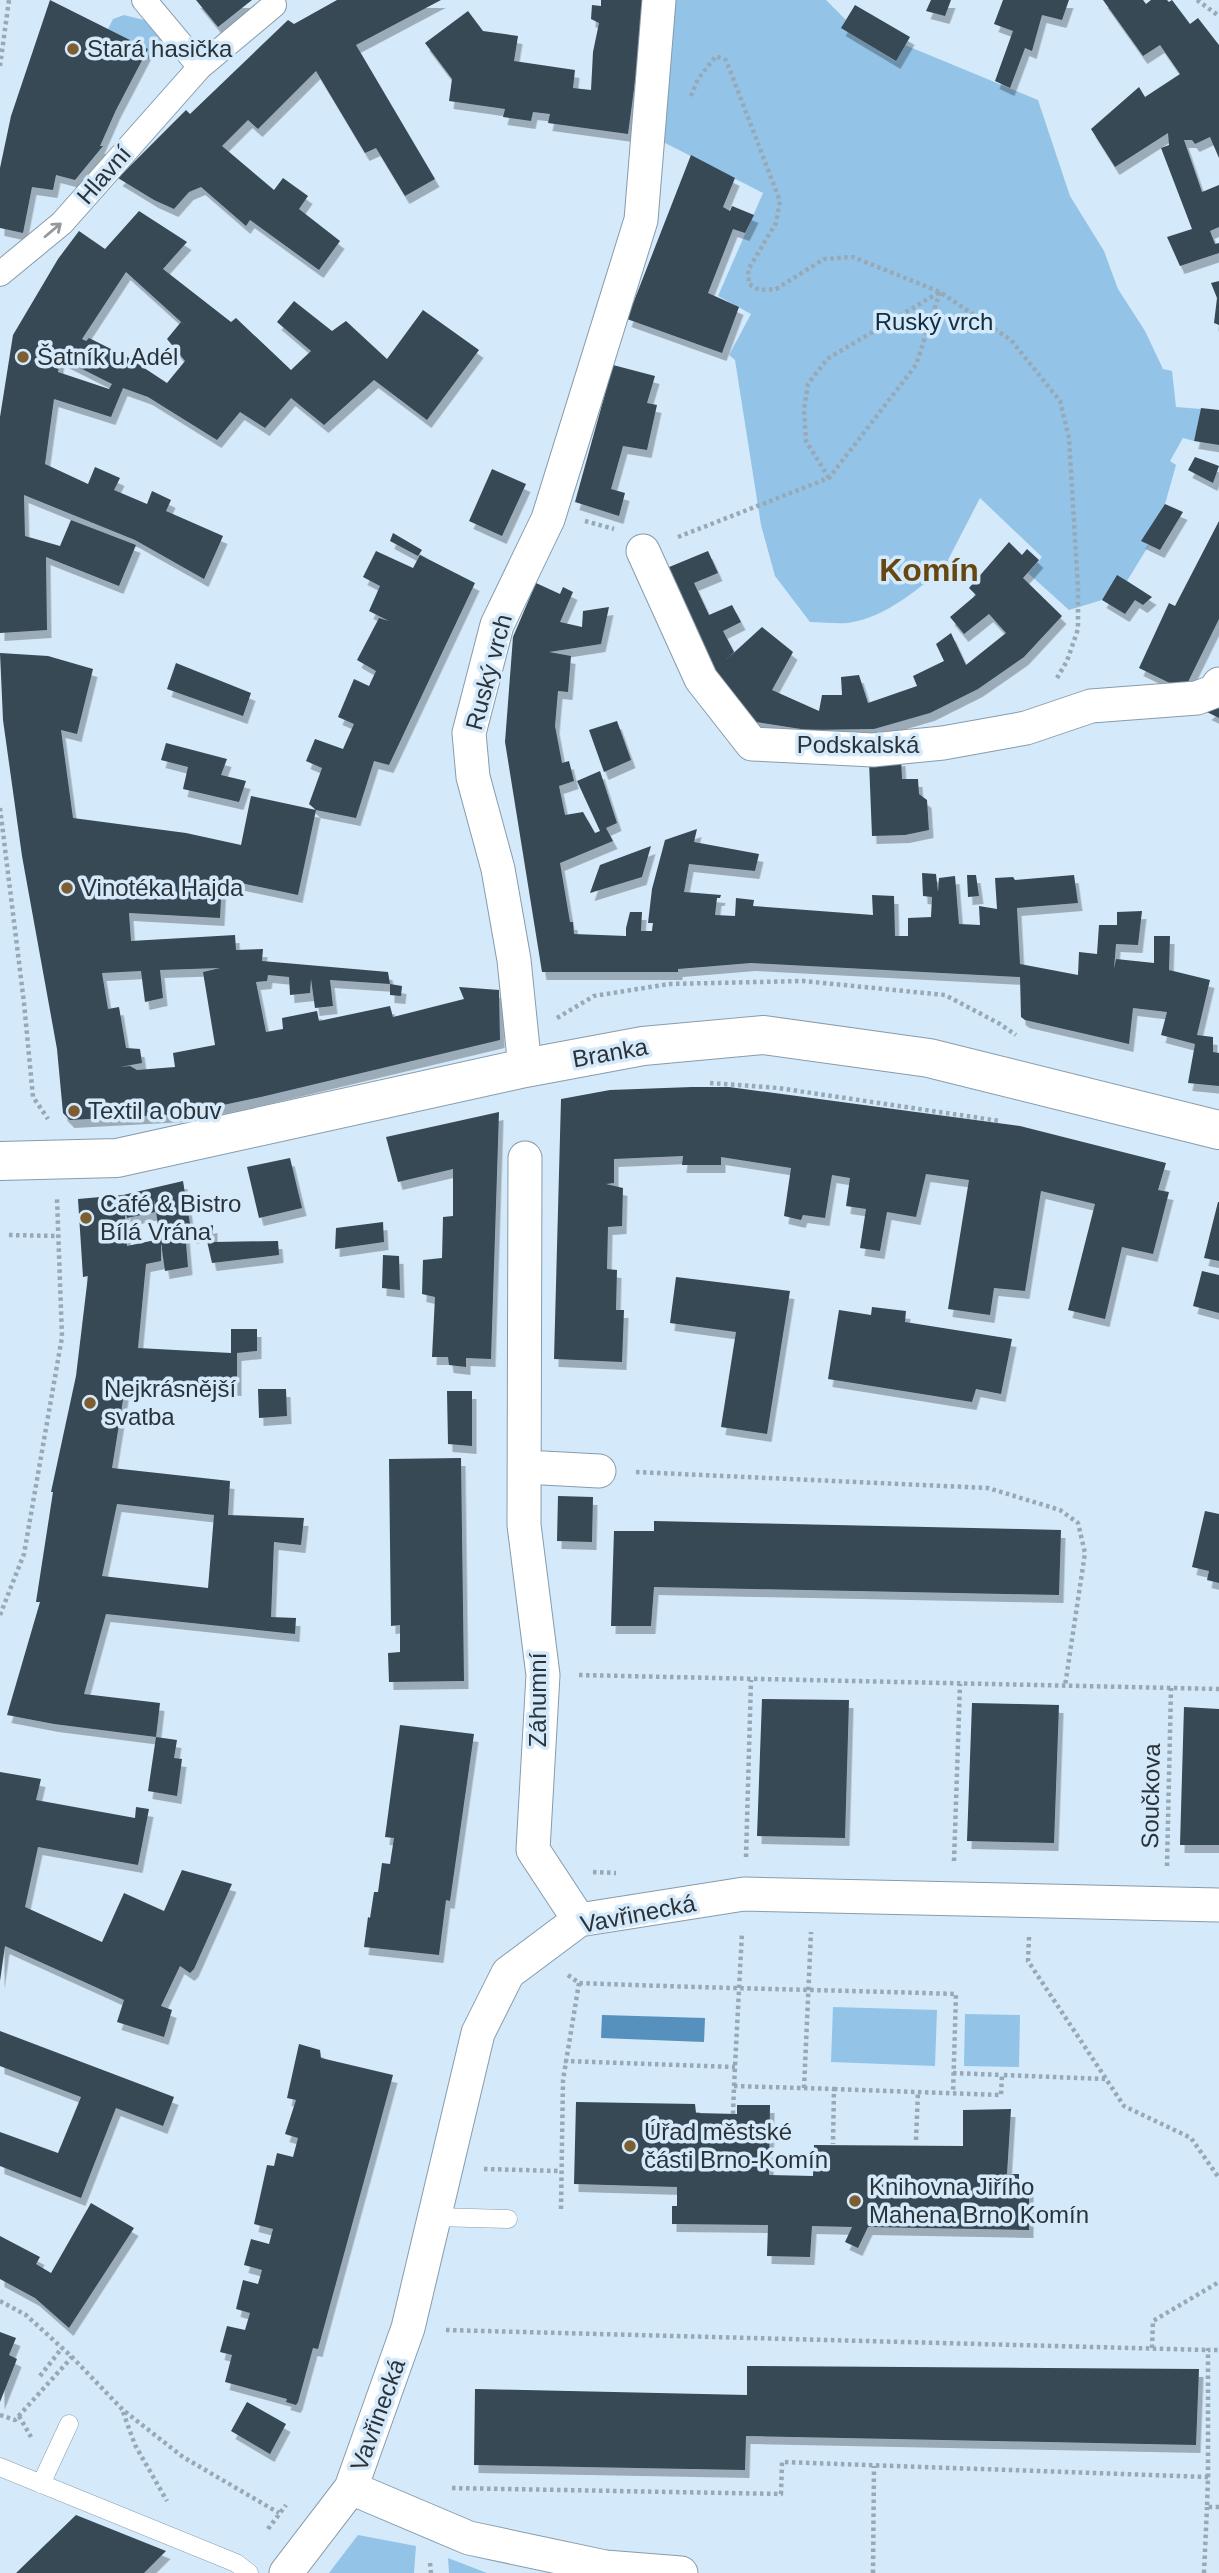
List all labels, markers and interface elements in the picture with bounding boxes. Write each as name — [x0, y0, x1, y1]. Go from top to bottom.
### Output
place label: Stará hasička — [87, 35, 233, 62]
marker: Stará hasička — [65, 41, 81, 57]
street label: Hlavní — [71, 140, 136, 209]
one-way arrow — [43, 223, 61, 238]
park label: Ruský vrch — [875, 308, 993, 335]
place label: Šatník u Adél — [37, 343, 178, 370]
marker: Šatník u Adél — [15, 349, 31, 365]
district label: Komín — [879, 552, 979, 588]
street label: Ruský vrch — [460, 611, 517, 733]
street label: Podskalská — [797, 731, 920, 758]
place label: Vinotéka Hajda — [81, 874, 244, 901]
marker: Vinotéka Hajda — [59, 880, 75, 896]
street label: Branka — [570, 1032, 650, 1072]
place label: Textil a obuv — [88, 1097, 221, 1124]
marker: Textil a obuv — [66, 1103, 82, 1119]
place label: Café & Bistro Bílá Vrána — [100, 1190, 241, 1245]
marker: Café & Bistro Bílá Vrána — [78, 1210, 94, 1226]
place label: Nejkrásnější svatba — [104, 1375, 236, 1430]
marker: Nejkrásnější svatba — [82, 1395, 98, 1411]
street label: Záhumní — [524, 1652, 551, 1747]
street label: Součkova — [1136, 1742, 1165, 1849]
street label: Vavřinecká — [578, 1889, 699, 1938]
place label: Úřad městské části Brno-Komín — [644, 2118, 828, 2173]
marker: Úřad městské části Brno-Komín — [622, 2138, 638, 2154]
place label: Knihovna Jiřího Mahena Brno Komín — [869, 2173, 1089, 2228]
marker: Knihovna Jiřího Mahena Brno Komín — [847, 2193, 863, 2209]
street label: Vavřinecká — [345, 2355, 410, 2474]

